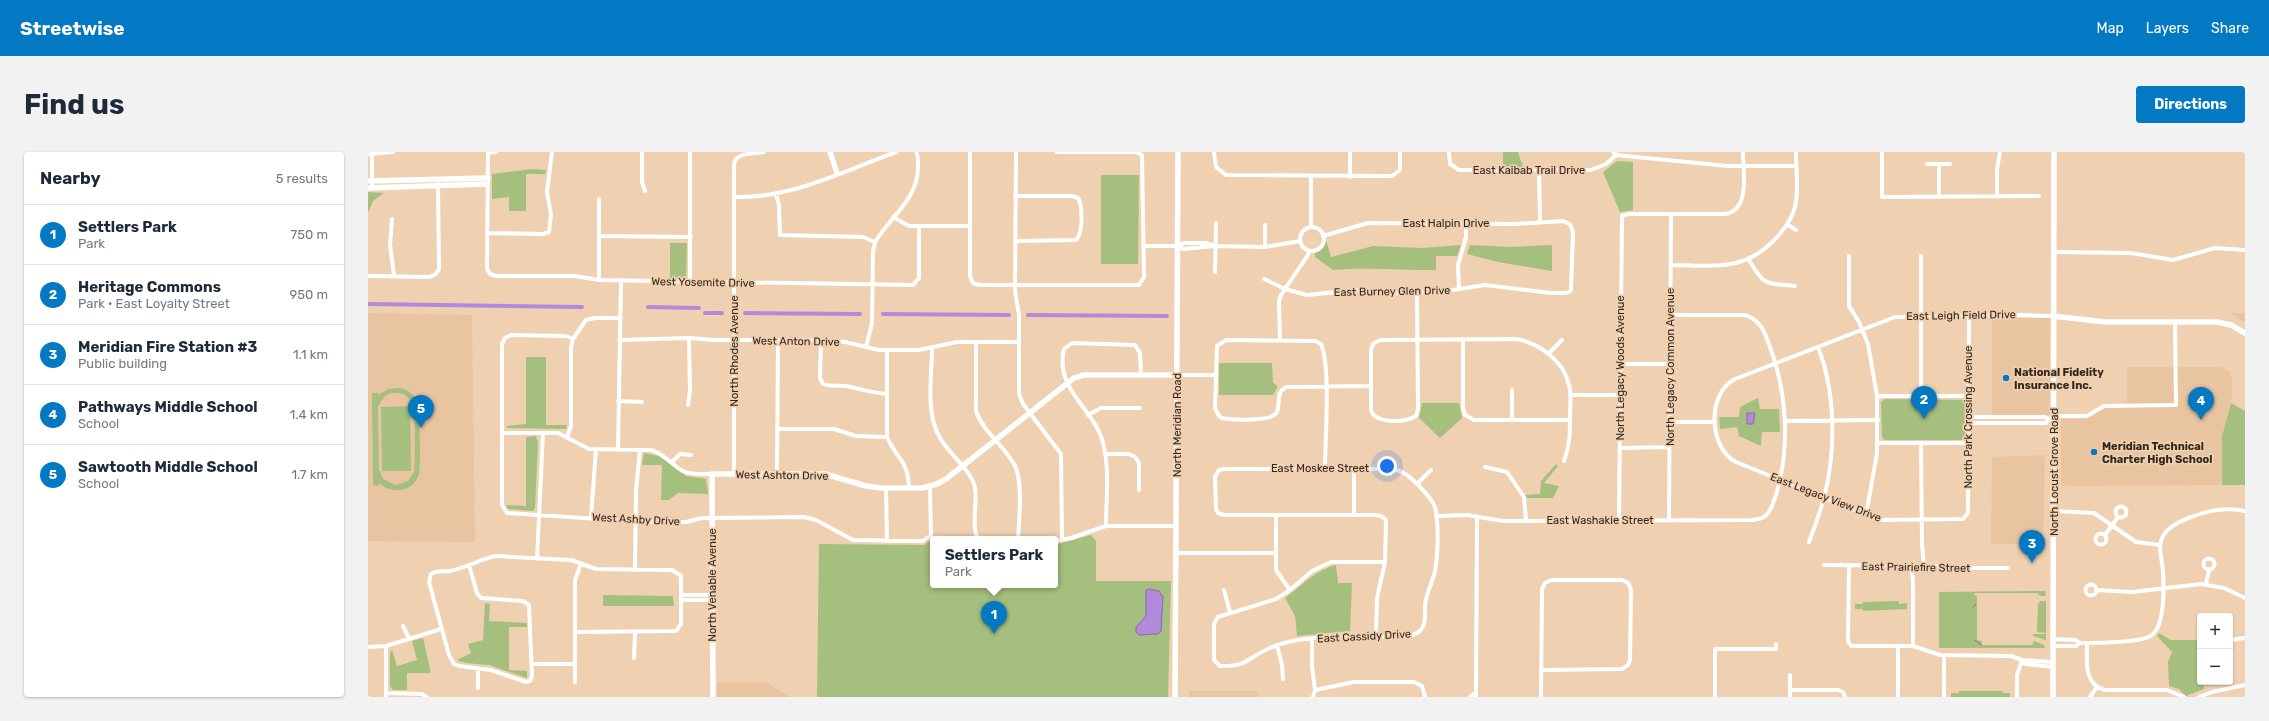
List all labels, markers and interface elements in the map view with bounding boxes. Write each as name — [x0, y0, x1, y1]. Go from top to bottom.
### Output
text: Streetwise — [20, 17, 125, 40]
text: Map — [2097, 20, 2124, 37]
text: Layers — [2146, 20, 2189, 37]
text: Share — [2211, 20, 2249, 37]
button: Directions — [2136, 86, 2245, 123]
text: Find us — [24, 88, 124, 121]
street label: East Kaibab Trail Drive — [1473, 164, 1585, 177]
text: Nearby — [40, 168, 101, 188]
text: 5 results — [276, 171, 328, 186]
street label: East Halpin Drive — [1403, 217, 1489, 230]
text: Settlers Park — [78, 218, 177, 236]
text: 1 — [50, 227, 56, 242]
text: 750 m — [291, 227, 328, 242]
text: Park — [78, 236, 105, 251]
street label: West Yosemite Drive — [651, 275, 755, 290]
text: Heritage Commons — [78, 278, 221, 296]
street label: East Burney Glen Drive — [1334, 284, 1450, 299]
text: 2 — [49, 287, 57, 302]
text: 950 m — [290, 287, 328, 302]
street label: North Legacy Common Avenue — [1664, 288, 1677, 446]
street label: North Rhodes Avenue — [728, 295, 741, 407]
street label: North Legacy Woods Avenue — [1614, 295, 1627, 441]
text: Park · East Loyalty Street — [78, 296, 230, 311]
street label: East Leigh Field Drive — [1906, 308, 2016, 323]
street label: West Anton Drive — [752, 334, 840, 349]
text: Meridian Fire Station #3 — [78, 338, 258, 356]
street label: North Park Crossing Avenue — [1962, 345, 1975, 489]
text: 3 — [49, 347, 57, 362]
text: 1.1 km — [293, 347, 328, 362]
text: Public building — [78, 356, 167, 371]
place label: National Fidelity Insurance Inc. — [2014, 366, 2104, 392]
street label: North Meridian Road — [1171, 373, 1184, 477]
marker: National Fidelity Insurance Inc. — [2001, 373, 2011, 383]
pin: 2 — [1911, 386, 1937, 419]
pin: 4 — [2188, 387, 2214, 420]
pin: 5 — [408, 395, 434, 428]
text: Pathways Middle School — [78, 398, 258, 416]
text: 4 — [49, 407, 57, 422]
text: 1.4 km — [290, 407, 328, 422]
street label: North Locust Grove Road — [2048, 408, 2061, 536]
text: School — [78, 416, 119, 431]
place label: Meridian Technical Charter High School — [2102, 440, 2212, 466]
marker: Meridian Technical Charter High School — [2089, 447, 2099, 457]
your location — [1377, 456, 1397, 476]
text: Sawtooth Middle School — [78, 458, 258, 476]
street label: East Moskee Street — [1271, 462, 1370, 475]
text: 5 — [49, 467, 57, 482]
text: 1.7 km — [291, 467, 328, 482]
street label: West Ashton Drive — [735, 468, 829, 483]
street label: East Legacy View Drive — [1768, 470, 1883, 525]
text: School — [78, 476, 119, 491]
street label: West Ashby Drive — [592, 511, 680, 528]
street label: East Washakie Street — [1546, 514, 1654, 527]
street label: North Venable Avenue — [706, 528, 719, 642]
pin: 3 — [2019, 530, 2045, 563]
popup — [930, 536, 1058, 588]
text: Settlers Park — [945, 546, 1043, 564]
street label: East Prairiefire Street — [1861, 560, 1971, 575]
text: Park — [945, 564, 972, 579]
pin: 1 — [981, 601, 1007, 634]
map controls — [2197, 613, 2233, 685]
button: + — [2197, 613, 2233, 649]
street label: East Cassidy Drive — [1317, 628, 1411, 645]
button: − — [2197, 649, 2233, 685]

